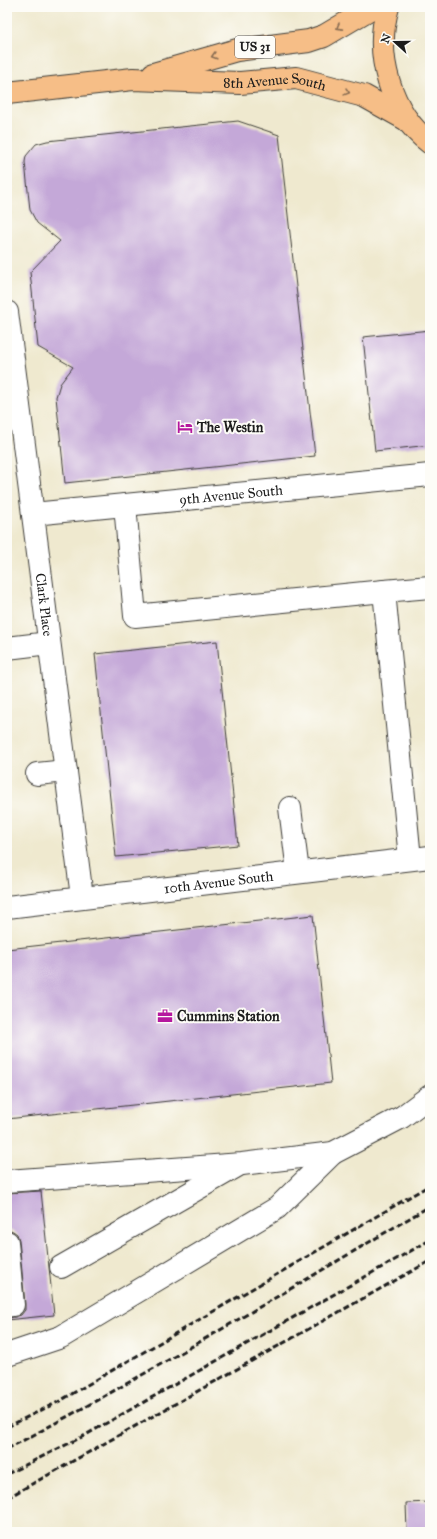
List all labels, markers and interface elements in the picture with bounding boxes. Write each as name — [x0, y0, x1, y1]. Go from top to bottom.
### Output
north arrow — [375, 22, 415, 62]
one-way arrow — [336, 23, 344, 30]
text: N — [378, 31, 394, 45]
road number: US 31 — [235, 36, 275, 58]
one-way arrow — [211, 51, 218, 60]
street label: 8th Avenue South — [223, 69, 328, 94]
one-way arrow — [344, 87, 350, 95]
hotel icon: The Westin — [176, 418, 194, 436]
place label: The Westin — [196, 419, 264, 436]
street label: 9th Avenue South — [179, 481, 284, 508]
street label: Clark Place — [32, 572, 57, 637]
street label: 10th Avenue South — [163, 867, 274, 897]
office icon: Cummins Station — [156, 1007, 174, 1025]
place label: Cummins Station — [177, 1008, 280, 1025]

